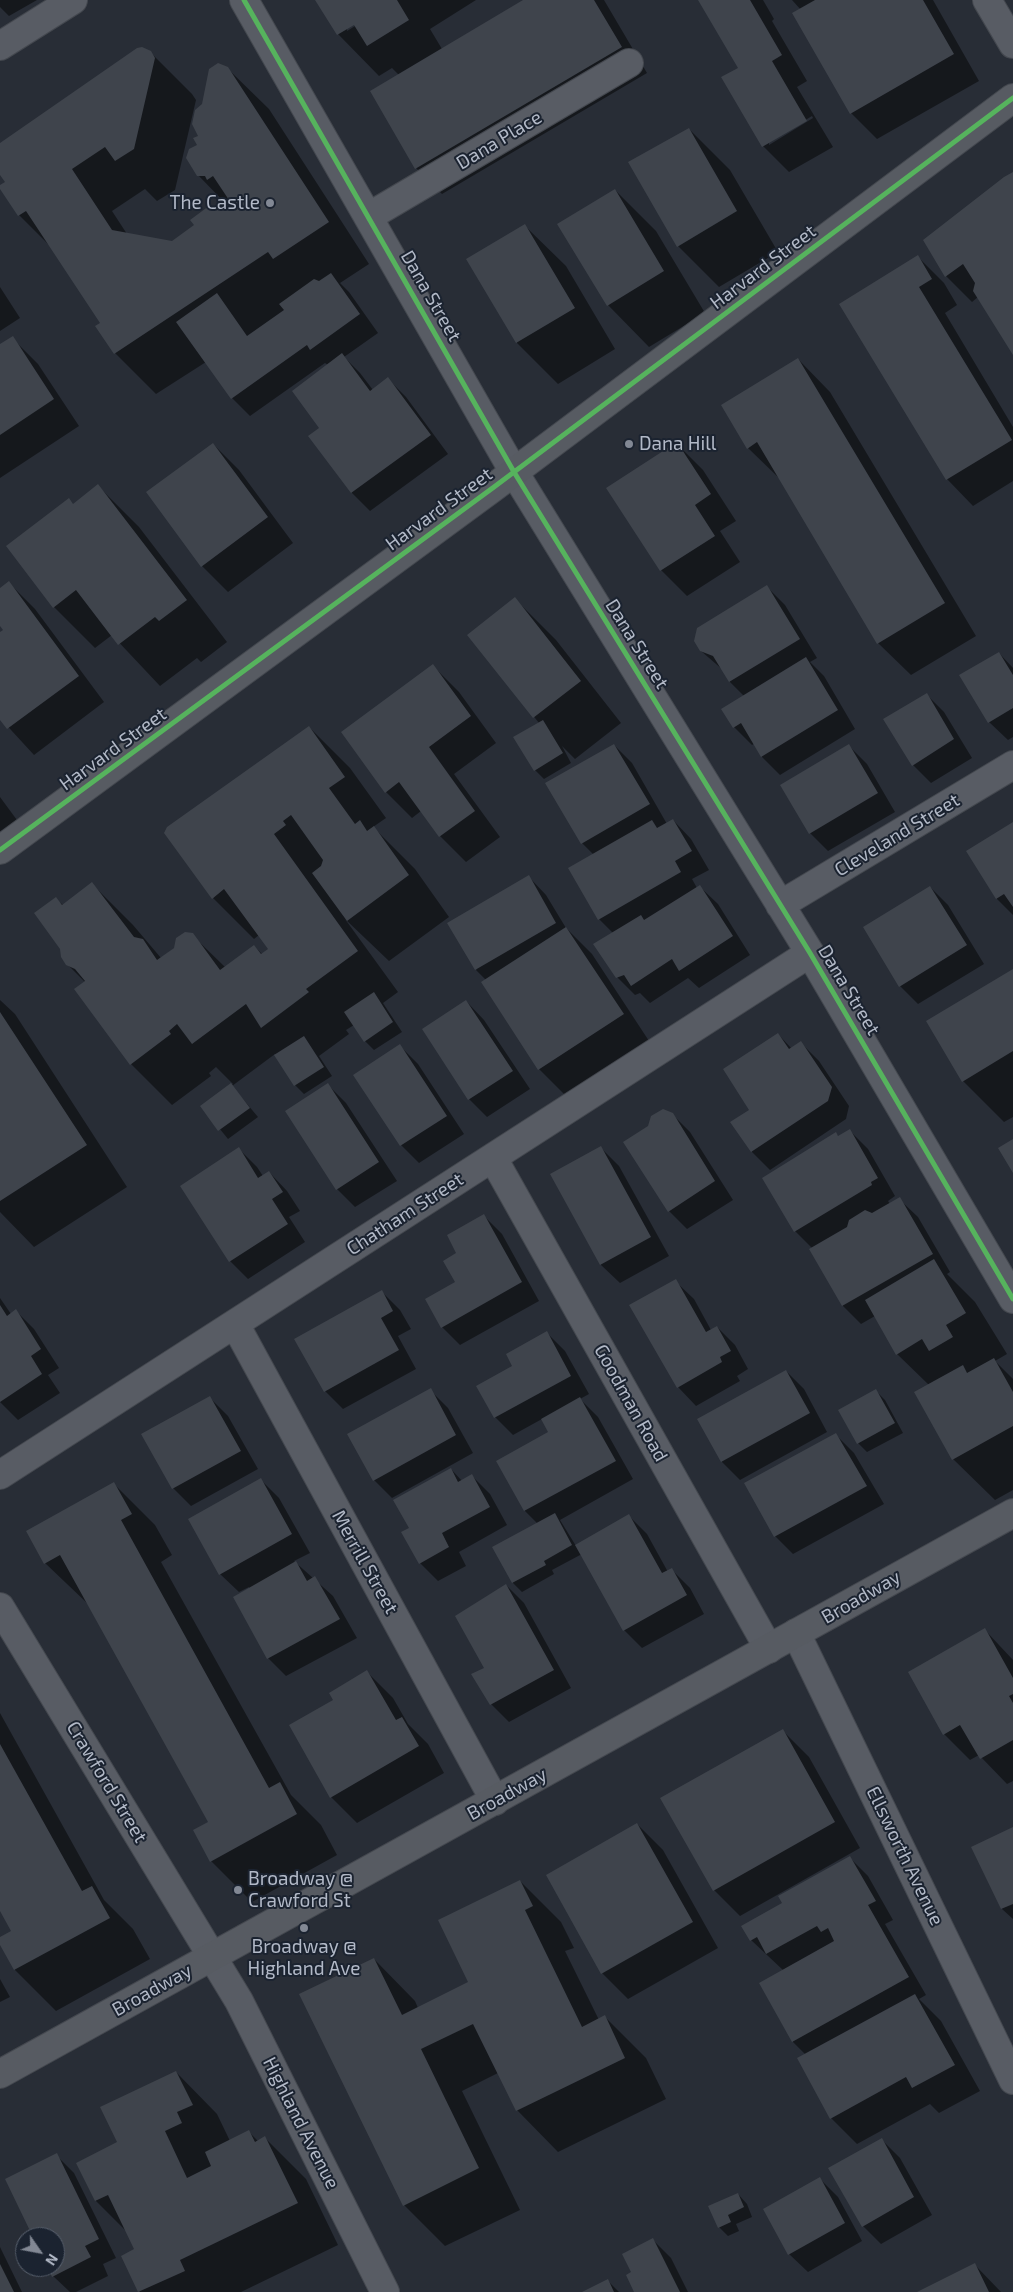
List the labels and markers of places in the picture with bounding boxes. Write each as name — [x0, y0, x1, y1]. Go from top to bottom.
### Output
place label: The Castle — [169, 192, 260, 214]
marker: The Castle — [264, 197, 276, 209]
place label: Dana Hill — [639, 433, 716, 455]
marker: Dana Hill — [623, 438, 635, 450]
place label: Broadway @ Crawford St — [248, 1868, 353, 1912]
marker: Broadway @ Crawford St — [232, 1884, 244, 1896]
marker: Broadway @ Highland Ave — [298, 1922, 310, 1934]
place label: Broadway @ Highland Ave — [248, 1936, 360, 1980]

